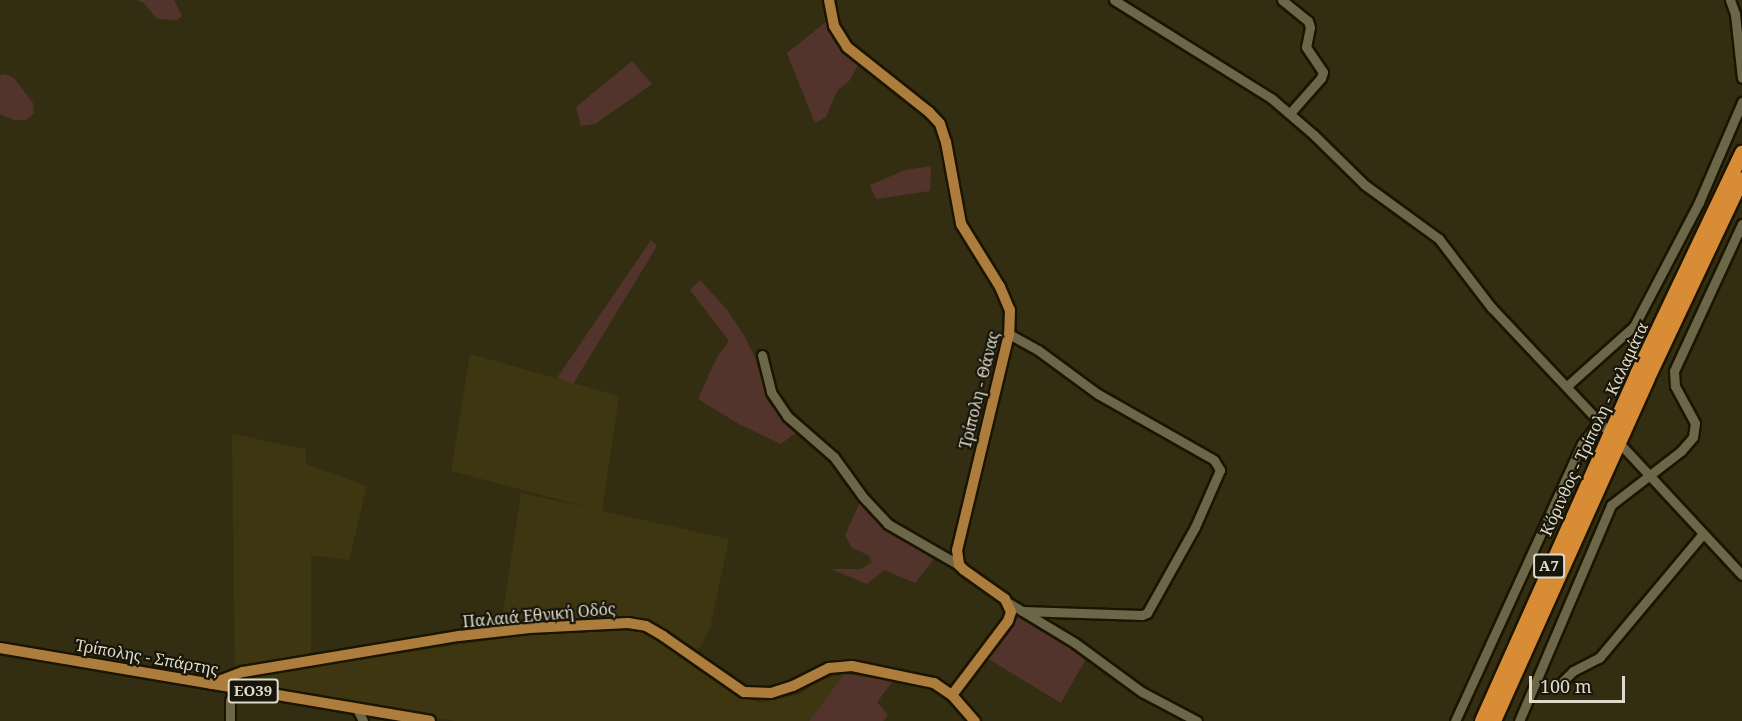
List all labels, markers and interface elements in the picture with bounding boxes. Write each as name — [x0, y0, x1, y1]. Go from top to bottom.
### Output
street label: Κόρινθος - Τρίπολη - Καλαμάτα — [1536, 319, 1652, 539]
street label: Τρίπολη - Θάνας — [955, 329, 1003, 451]
road number: Α7 — [1532, 554, 1566, 578]
street label: Παλαιά Εθνική Οδός — [462, 599, 616, 631]
street label: Τρίπολης - Σπάρτης — [74, 635, 220, 679]
scale bar — [1532, 664, 1628, 702]
text: 100 m — [1540, 674, 1592, 698]
road number: ΕΟ39 — [228, 679, 278, 703]

